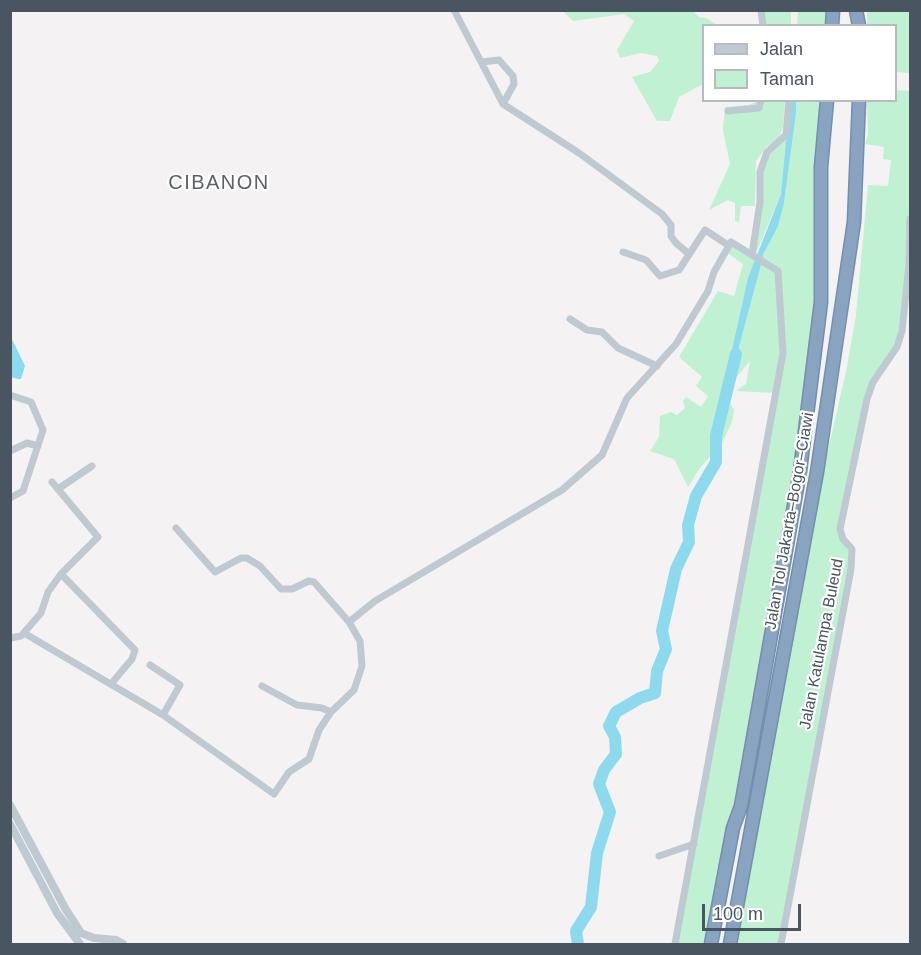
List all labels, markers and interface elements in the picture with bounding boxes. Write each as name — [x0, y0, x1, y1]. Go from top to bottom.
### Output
legend — [702, 24, 897, 102]
text: Jalan — [760, 39, 803, 59]
text: Taman — [760, 69, 814, 89]
district label: CIBANON — [168, 171, 270, 195]
street label: Jalan Tol Jakarta–Bogor–Ciawi — [761, 411, 819, 631]
street label: Jalan Katulampa Buleud — [796, 557, 848, 731]
scale bar — [705, 892, 804, 930]
text: 100 m — [713, 904, 763, 924]

